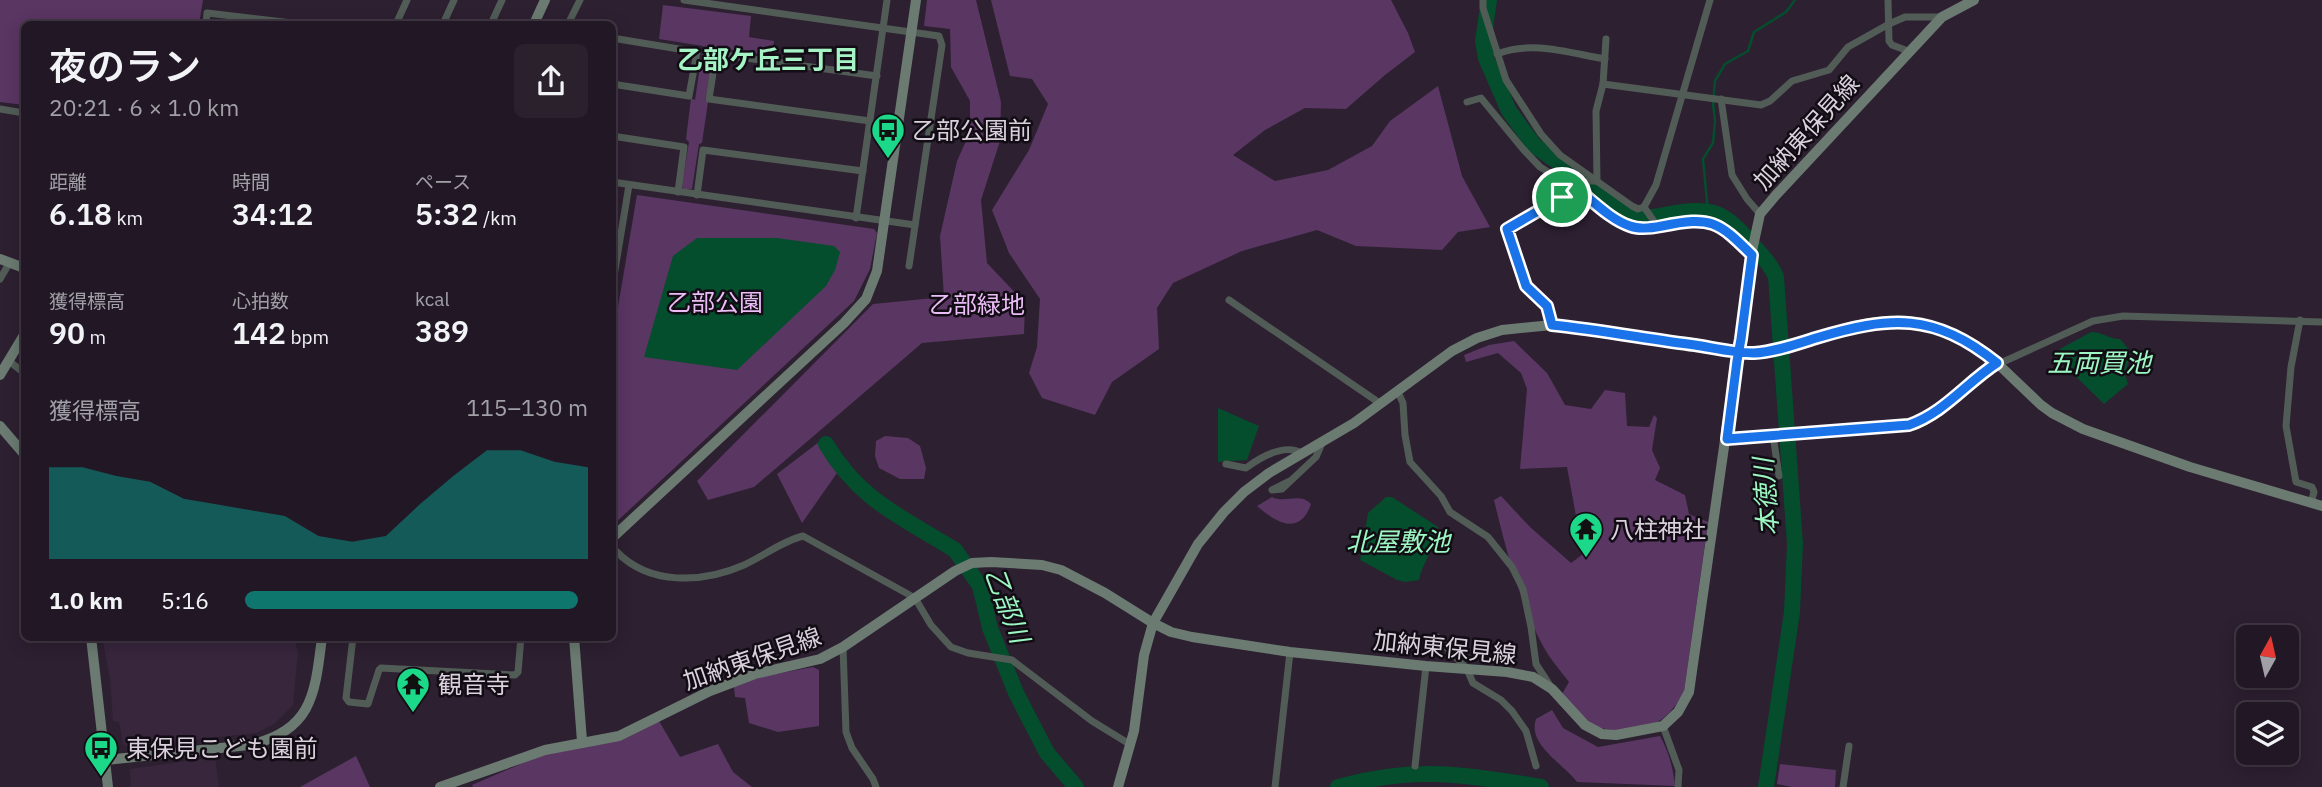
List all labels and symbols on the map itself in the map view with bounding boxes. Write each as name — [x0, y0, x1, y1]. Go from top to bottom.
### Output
district label: 乙部ケ丘三丁目 — [677, 42, 859, 76]
street label: 加納東保見線 — [1746, 68, 1866, 196]
bus stop icon: 乙部公園前 — [869, 111, 907, 160]
place label: 乙部公園前 — [912, 114, 1032, 146]
pin — [1532, 167, 1592, 227]
park label: 乙部公園 — [667, 286, 763, 318]
park label: 乙部緑地 — [929, 288, 1025, 320]
water label: 五両買池 — [2047, 345, 2154, 379]
water label: 本徳川 — [1745, 454, 1785, 537]
temple icon: 八柱神社 — [1567, 510, 1605, 559]
place label: 八柱神社 — [1610, 513, 1706, 545]
water label: 北屋敷池 — [1346, 524, 1453, 558]
water label: 乙部川 — [978, 562, 1039, 650]
street label: 加納東保見線 — [679, 619, 825, 697]
street label: 加納東保見線 — [1372, 624, 1518, 670]
north arrow — [2236, 625, 2300, 688]
temple icon: 観音寺 — [394, 665, 432, 714]
place label: 観音寺 — [438, 668, 510, 700]
bus stop icon: 東保見こども園前 — [82, 729, 120, 778]
place label: 東保見こども園前 — [126, 732, 318, 764]

